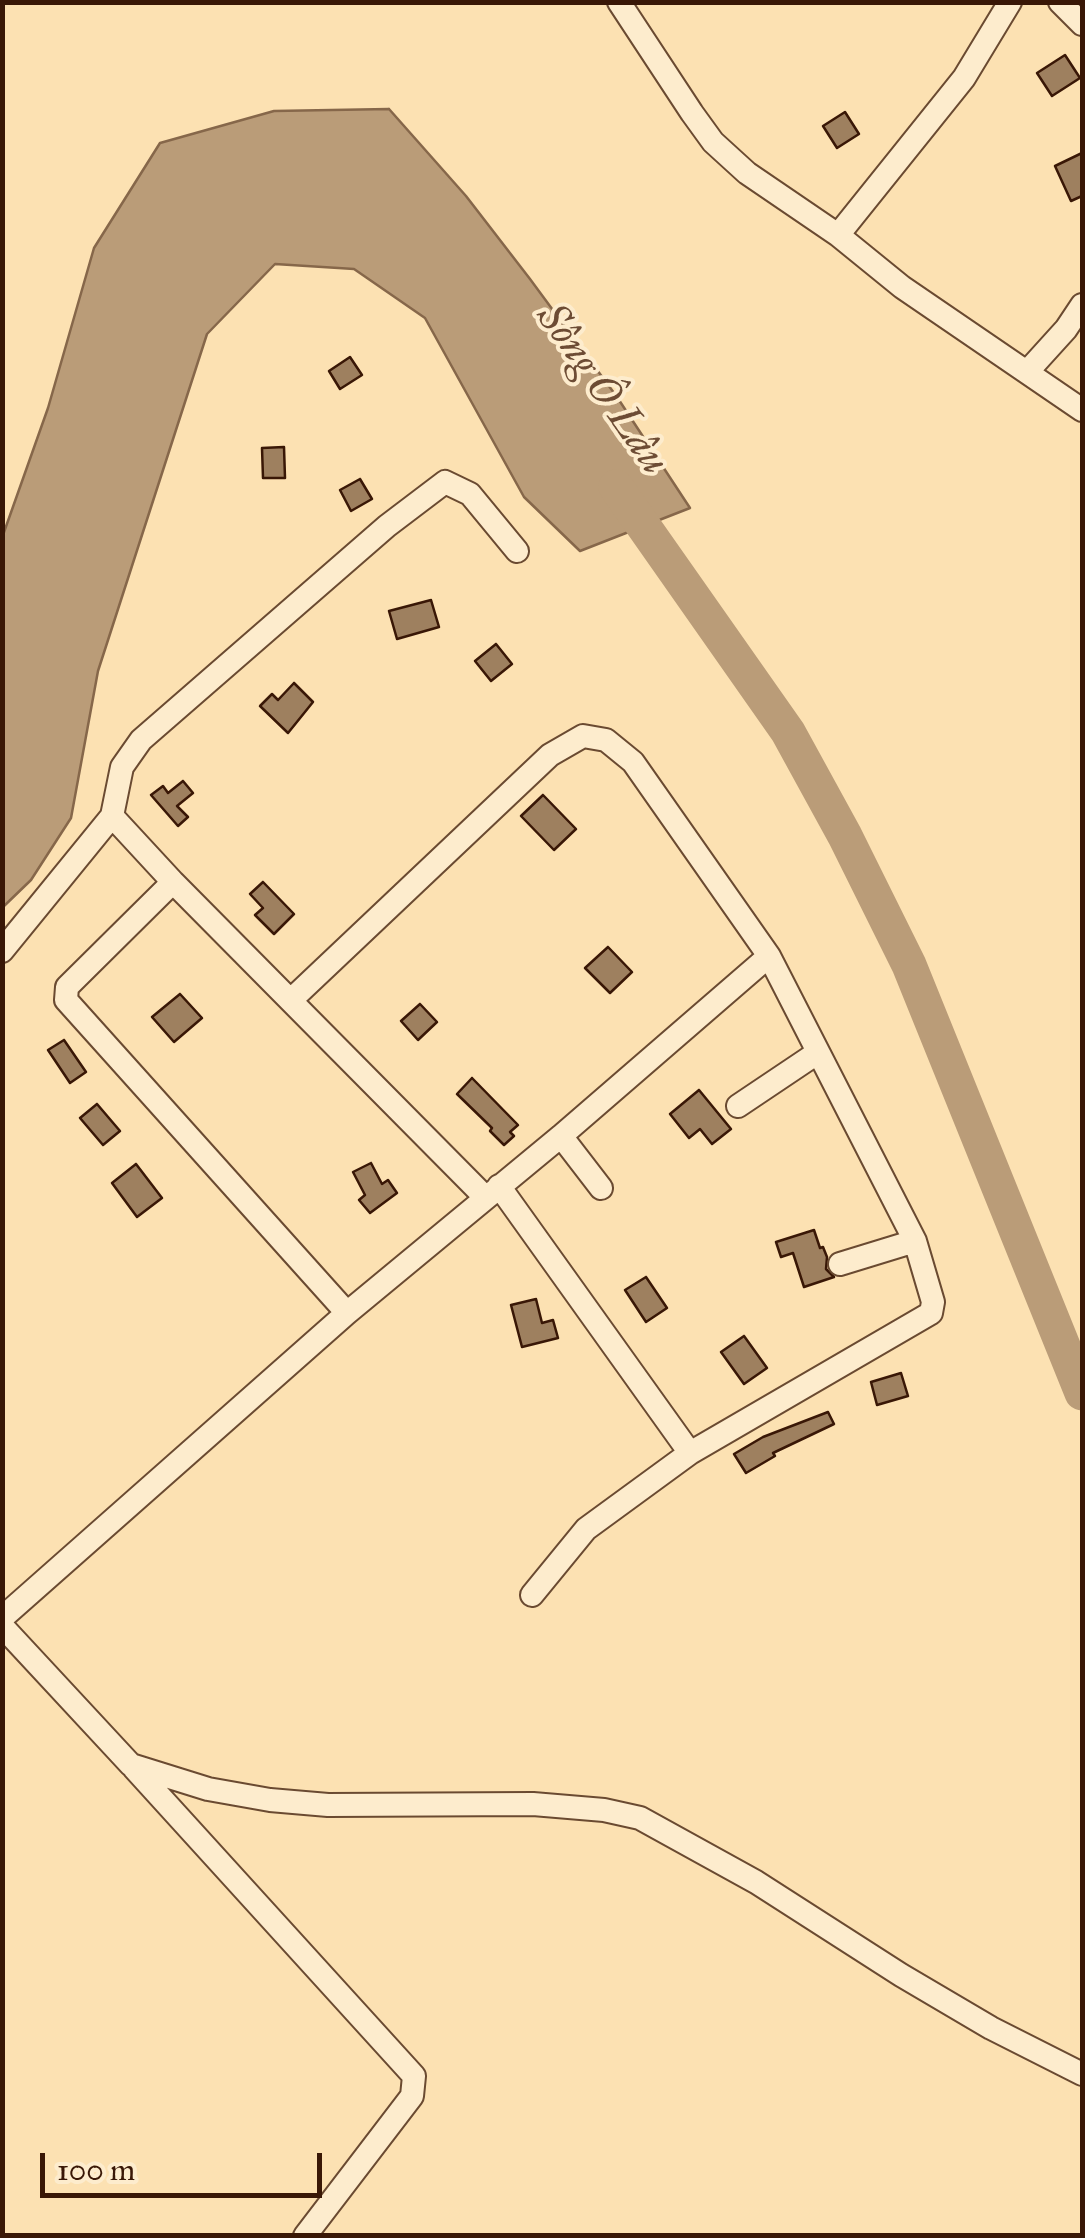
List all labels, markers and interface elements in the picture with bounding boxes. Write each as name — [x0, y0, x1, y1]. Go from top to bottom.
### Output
water label: Sông Ô Lâu — [524, 295, 678, 485]
scale bar — [45, 2133, 328, 2195]
text: 100 m — [57, 2152, 135, 2188]

